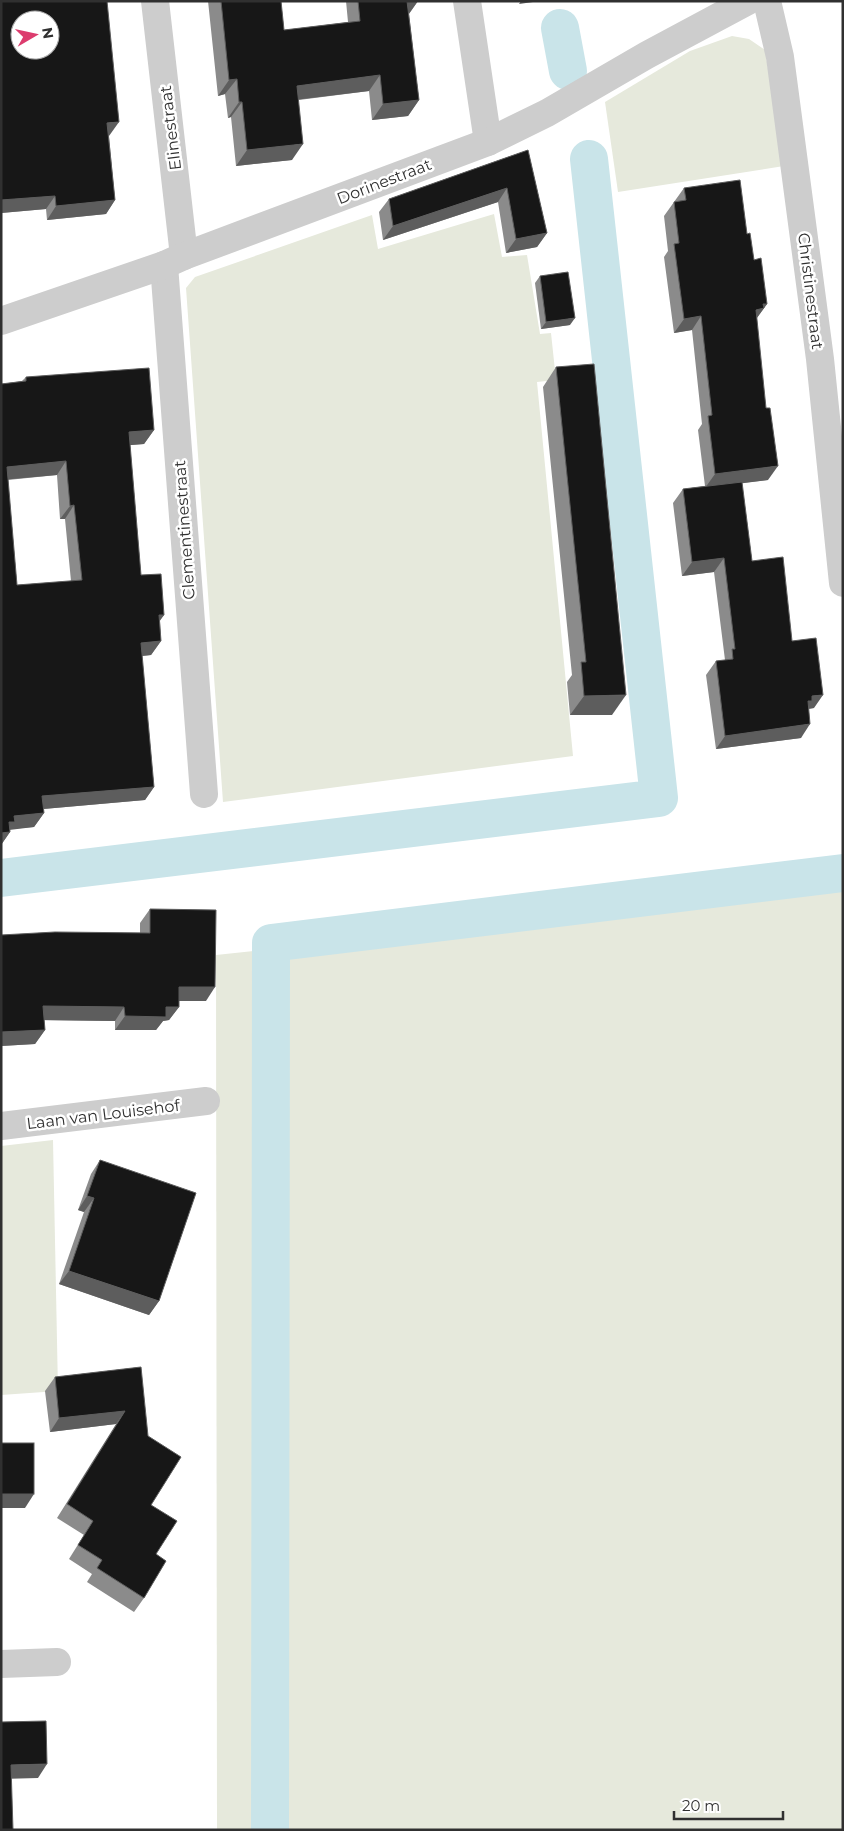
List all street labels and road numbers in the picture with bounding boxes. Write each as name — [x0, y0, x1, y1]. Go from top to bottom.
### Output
street label: Elinestraat — [156, 84, 185, 171]
street label: Dorinestraat — [334, 155, 435, 208]
street label: Christinestraat — [794, 232, 827, 351]
street label: Clementinestraat — [170, 459, 199, 600]
street label: Laan van Louisehof — [25, 1096, 181, 1133]

